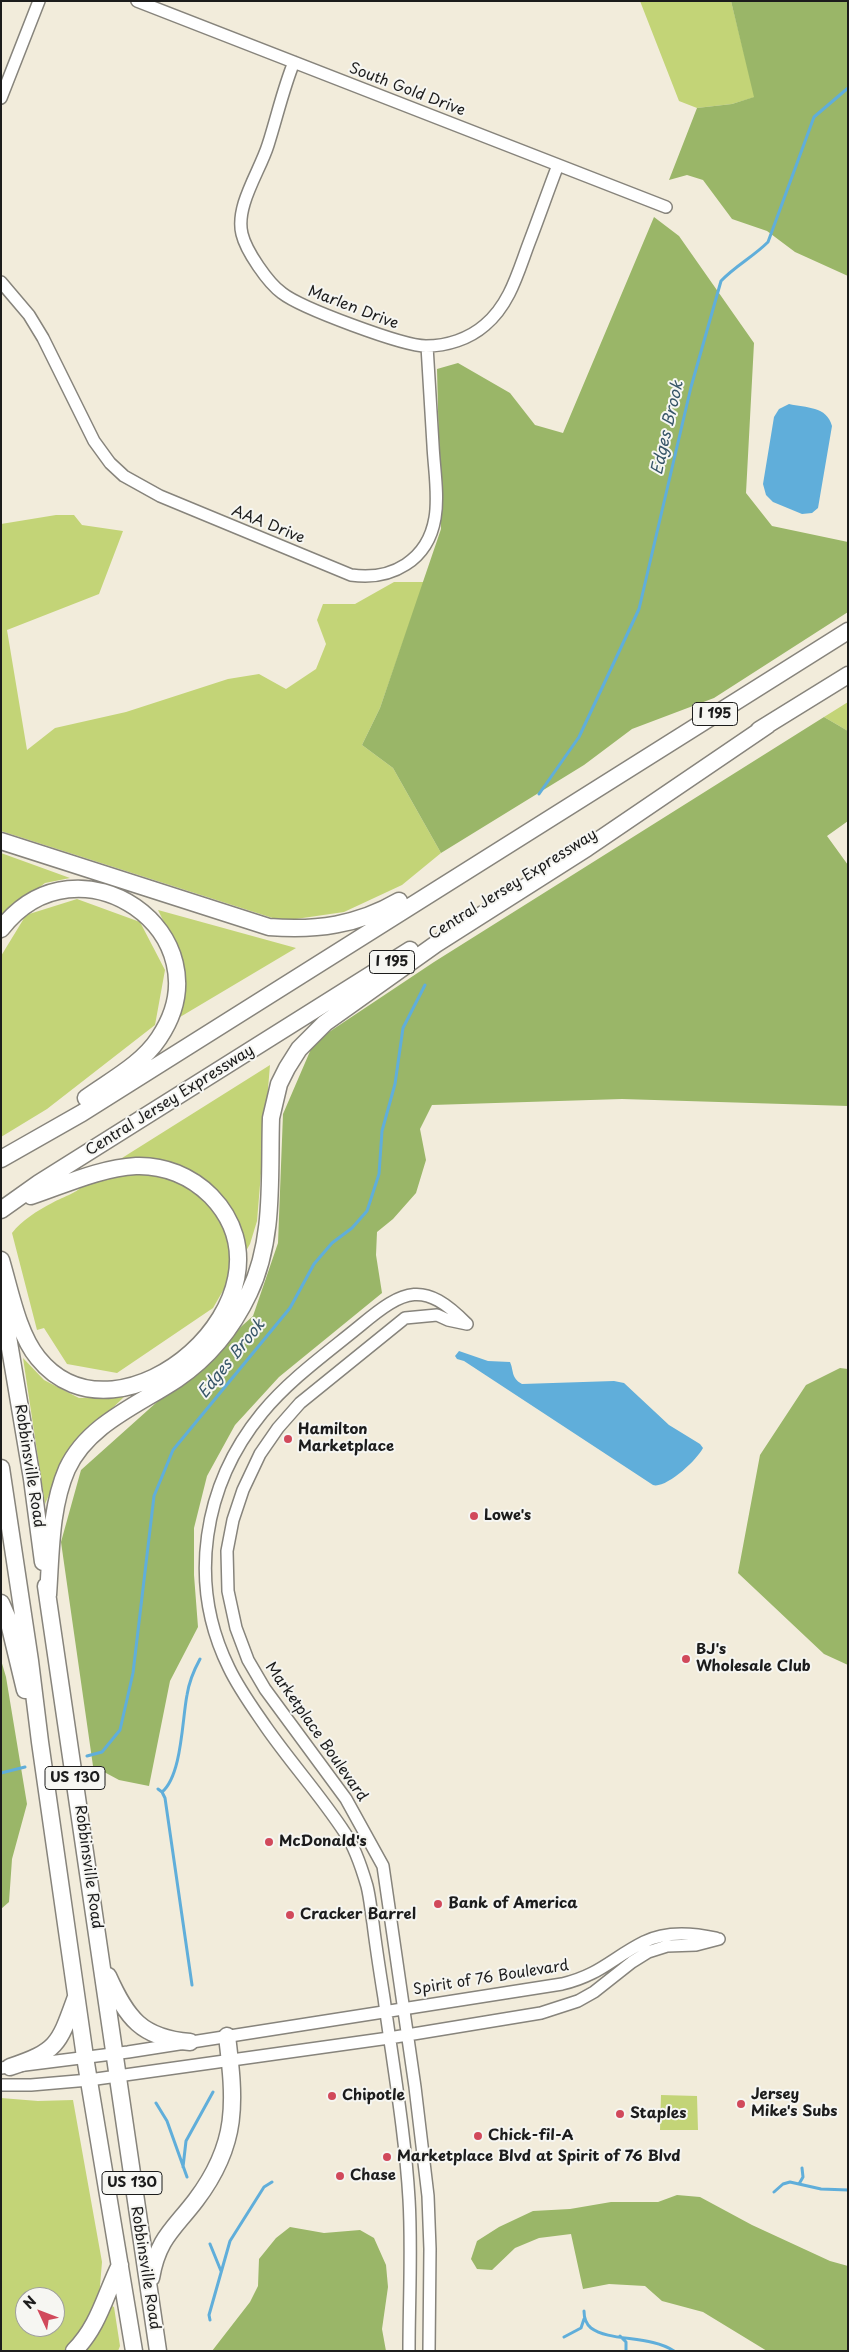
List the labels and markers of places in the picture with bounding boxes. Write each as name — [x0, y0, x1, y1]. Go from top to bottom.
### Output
place label: Hamilton Marketplace — [298, 1421, 394, 1456]
marker: Hamilton Marketplace — [282, 1433, 294, 1445]
place label: Lowe's — [484, 1507, 531, 1525]
marker: Lowe's — [468, 1510, 480, 1522]
place label: BJ's Wholesale Club — [696, 1641, 811, 1676]
marker: BJ's Wholesale Club — [680, 1653, 692, 1665]
place label: McDonald's — [279, 1833, 367, 1851]
marker: McDonald's — [263, 1836, 275, 1848]
place label: Bank of America — [448, 1895, 578, 1913]
marker: Bank of America — [432, 1898, 444, 1910]
place label: Cracker Barrel — [300, 1906, 416, 1924]
marker: Cracker Barrel — [284, 1909, 296, 1921]
place label: Jersey Mike's Subs — [751, 2086, 838, 2121]
place label: Chipotle — [342, 2087, 405, 2105]
marker: Chipotle — [326, 2090, 338, 2102]
marker: Jersey Mike's Subs — [735, 2098, 747, 2110]
place label: Staples — [630, 2105, 686, 2123]
marker: Staples — [614, 2108, 626, 2120]
place label: Chick-fil-A — [488, 2127, 574, 2145]
marker: Chick-fil-A — [472, 2130, 484, 2142]
place label: Marketplace Blvd at Spirit of 76 Blvd — [397, 2148, 681, 2166]
marker: Marketplace Blvd at Spirit of 76 Blvd — [381, 2151, 393, 2163]
place label: Chase — [350, 2167, 396, 2185]
marker: Chase — [334, 2170, 346, 2182]

